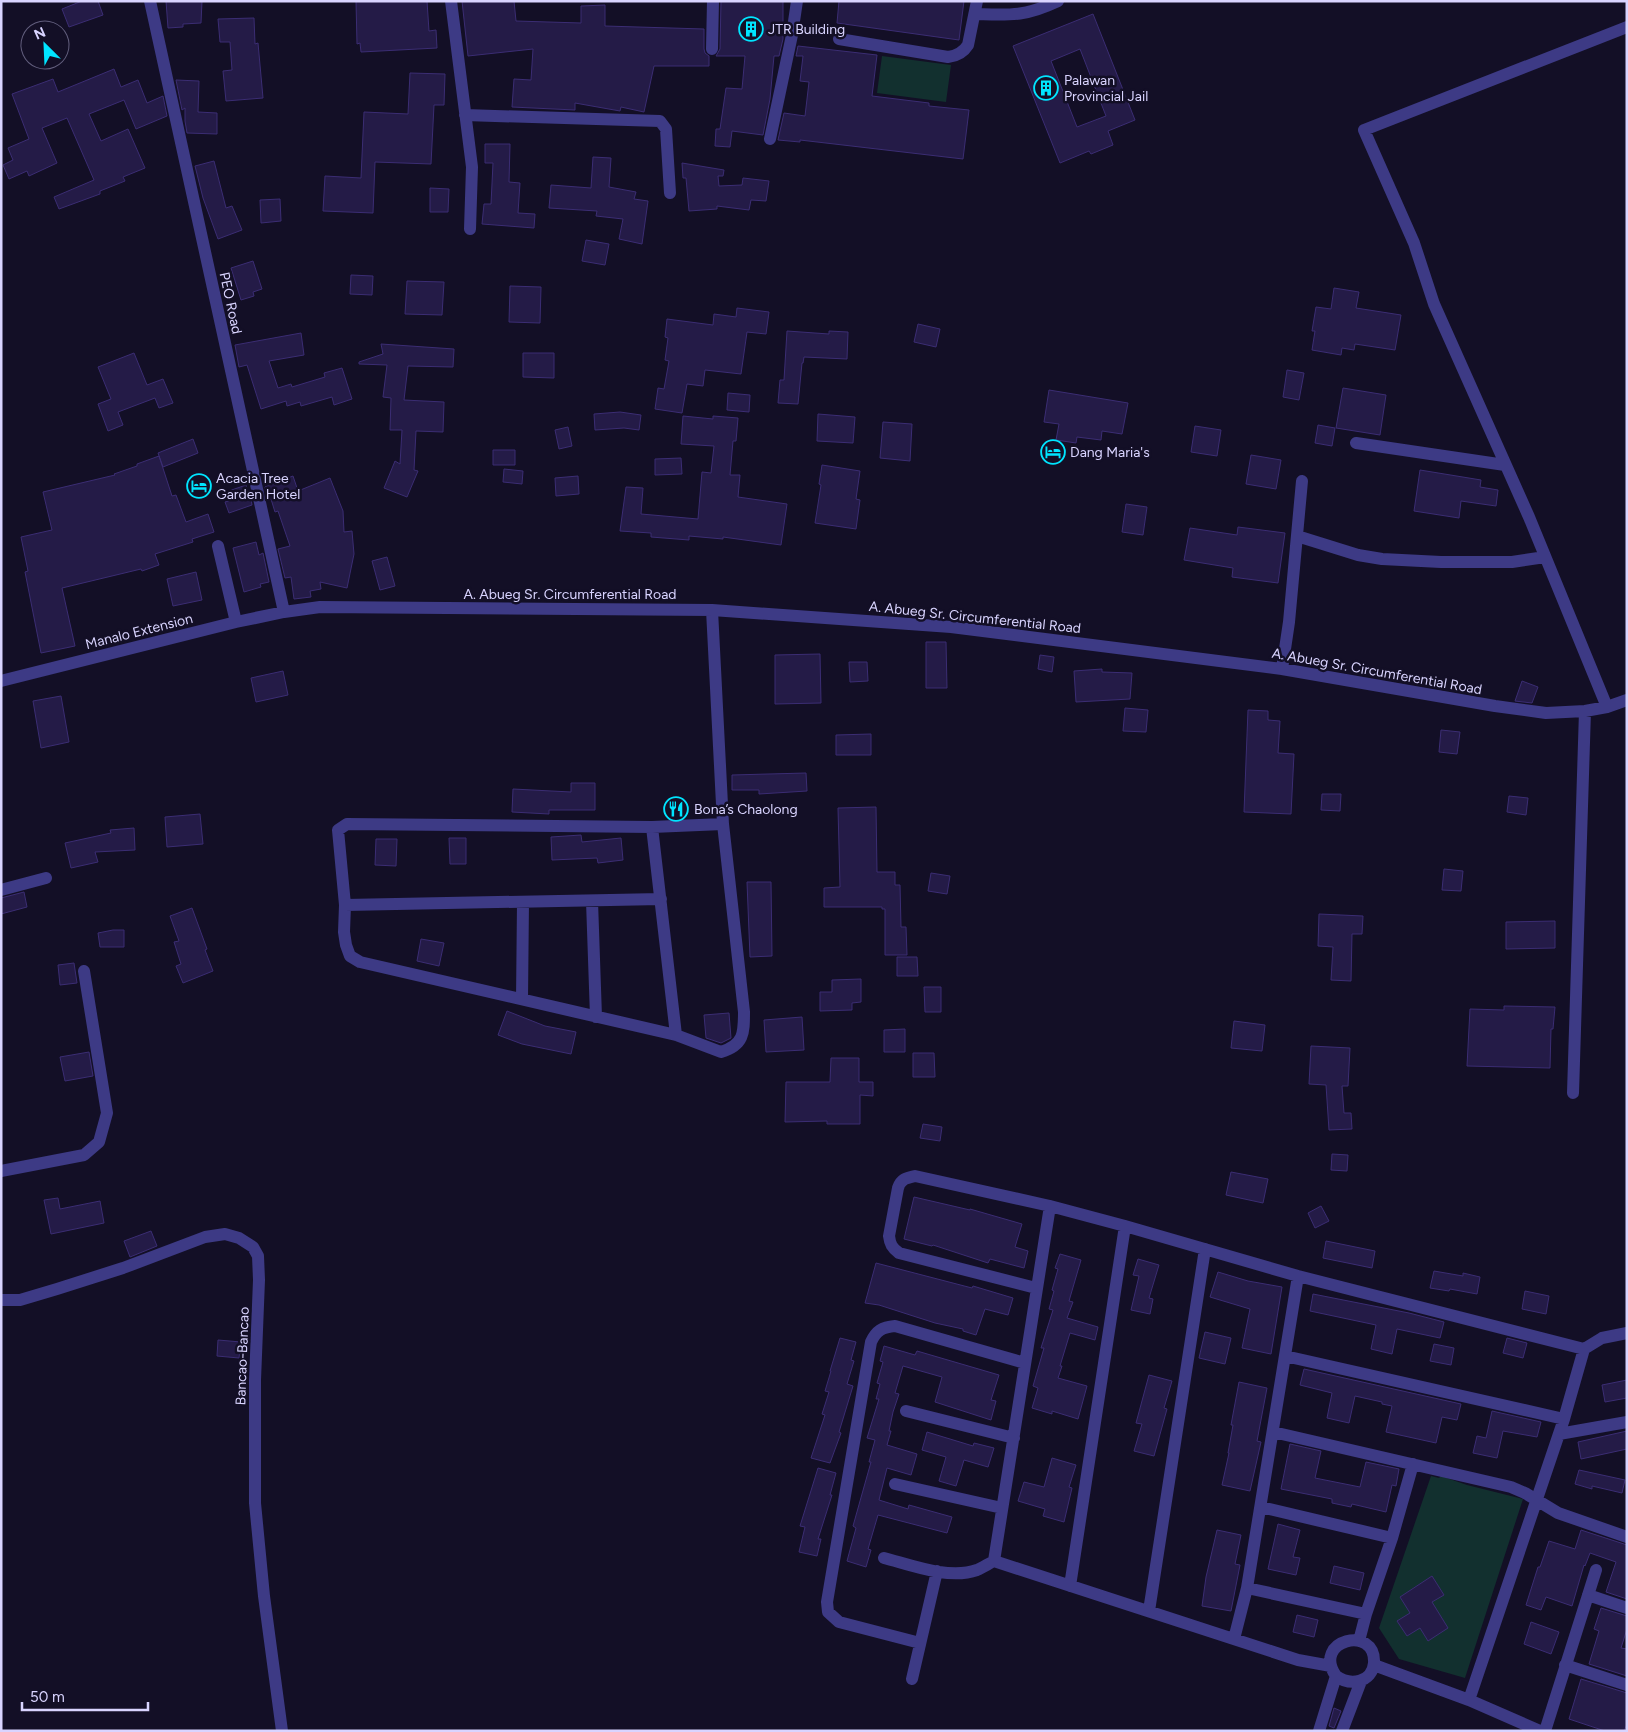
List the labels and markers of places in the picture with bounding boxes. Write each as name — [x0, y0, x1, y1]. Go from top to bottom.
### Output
building icon: JTR Building — [738, 16, 764, 42]
place label: JTR Building — [768, 21, 845, 38]
place label: Palawan Provincial Jail — [1064, 72, 1148, 105]
building icon: Palawan Provincial Jail — [1033, 75, 1059, 101]
hotel icon: Dang Maria's — [1040, 439, 1066, 465]
place label: Dang Maria's — [1070, 444, 1150, 461]
place label: Acacia Tree Garden Hotel — [216, 470, 300, 503]
hotel icon: Acacia Tree Garden Hotel — [186, 473, 212, 499]
restaurant icon: Bona’s Chaolong — [663, 796, 689, 822]
place label: Bona’s Chaolong — [694, 801, 798, 818]

